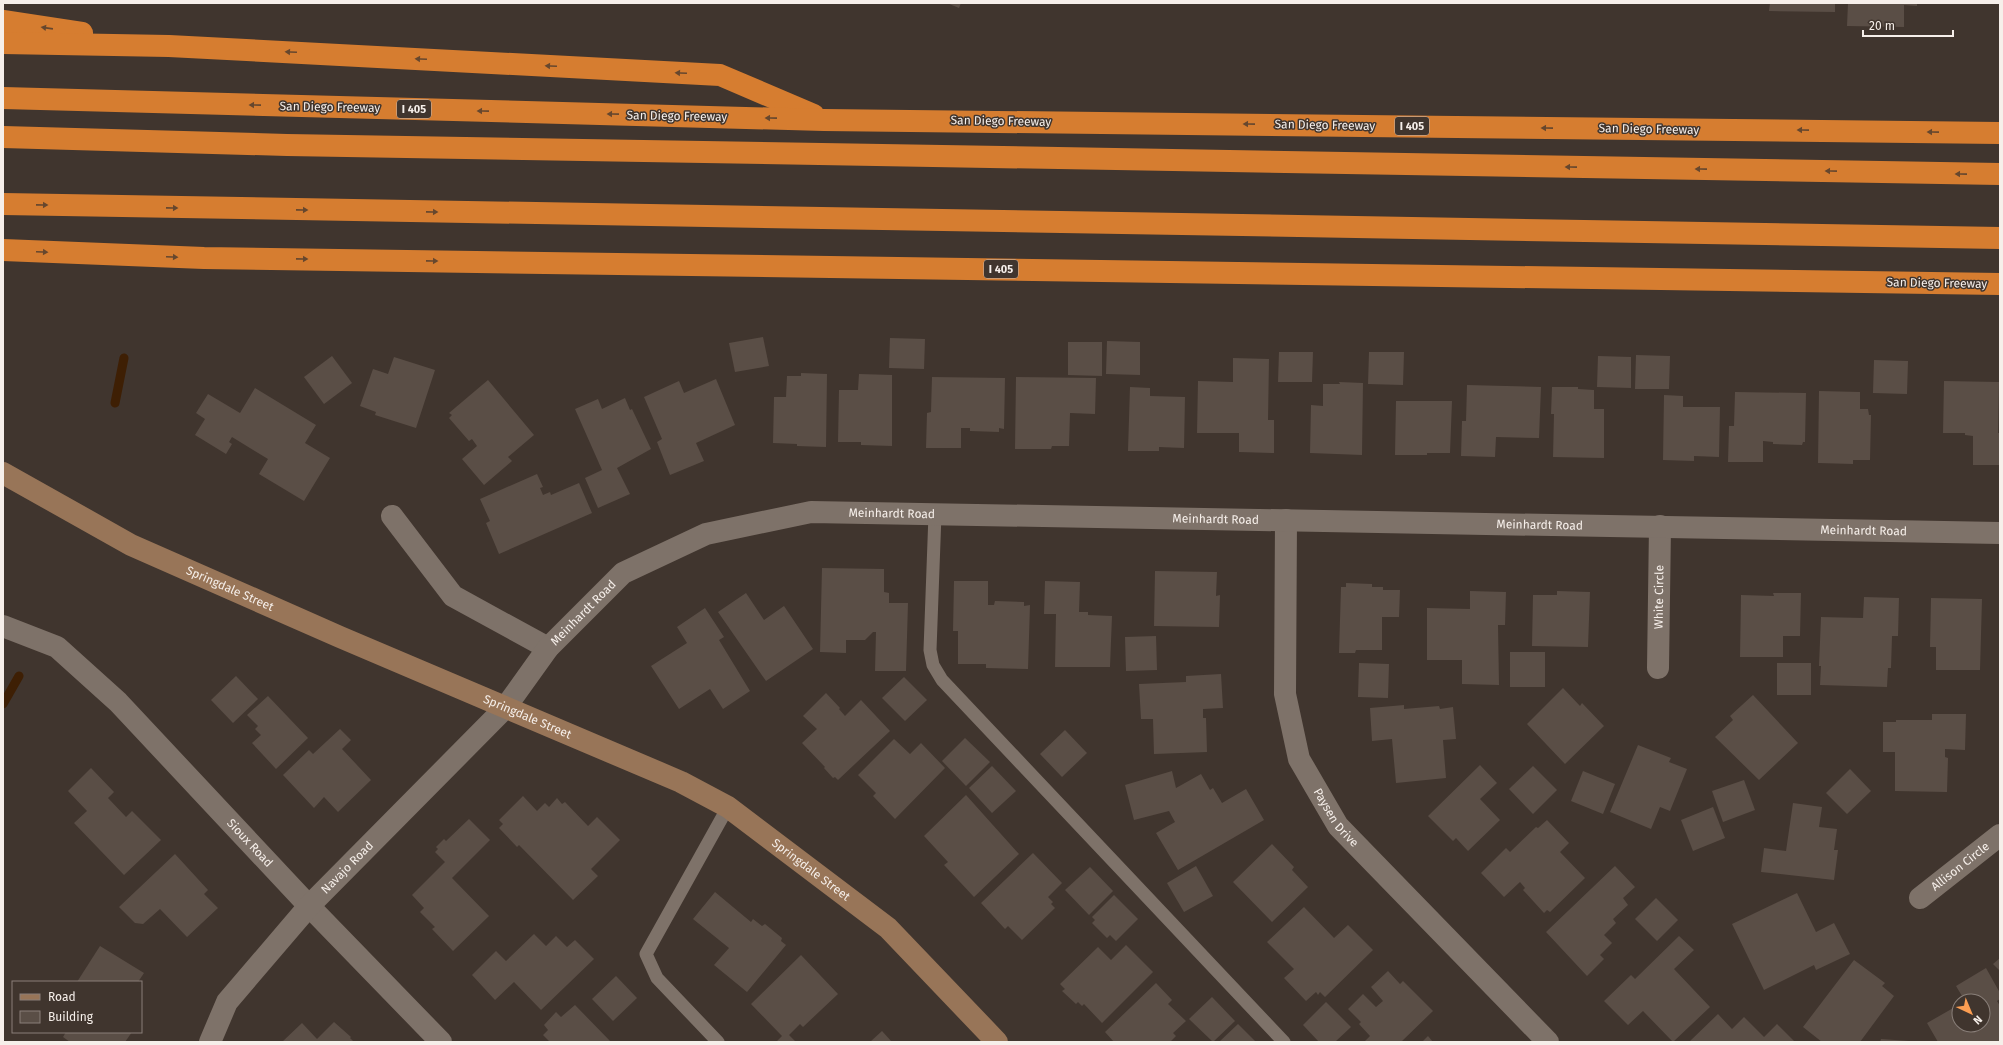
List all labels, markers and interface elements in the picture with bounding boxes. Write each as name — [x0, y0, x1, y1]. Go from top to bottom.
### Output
scale bar — [1863, 12, 1953, 38]
text: 20 m — [1869, 19, 1895, 33]
one-way arrow — [41, 25, 53, 31]
one-way arrow — [285, 49, 297, 56]
one-way arrow — [415, 56, 427, 63]
one-way arrow — [544, 63, 557, 69]
one-way arrow — [675, 69, 687, 76]
street label: San Diego Freeway — [280, 99, 381, 115]
road number: I 405 — [397, 100, 431, 118]
one-way arrow — [249, 101, 261, 108]
one-way arrow — [477, 107, 489, 114]
street label: San Diego Freeway — [627, 108, 728, 124]
one-way arrow — [606, 111, 619, 117]
street label: San Diego Freeway — [951, 113, 1052, 129]
one-way arrow — [764, 115, 777, 121]
street label: San Diego Freeway — [1275, 117, 1376, 133]
road number: I 405 — [1395, 117, 1429, 135]
one-way arrow — [1242, 121, 1255, 127]
street label: San Diego Freeway — [1599, 121, 1700, 137]
one-way arrow — [1540, 125, 1553, 131]
one-way arrow — [1797, 127, 1809, 134]
one-way arrow — [1926, 129, 1939, 135]
one-way arrow — [1564, 164, 1577, 170]
one-way arrow — [1694, 166, 1707, 172]
one-way arrow — [1825, 168, 1837, 175]
one-way arrow — [1955, 170, 1967, 177]
one-way arrow — [36, 202, 49, 208]
one-way arrow — [166, 204, 178, 211]
one-way arrow — [296, 207, 309, 213]
one-way arrow — [426, 209, 439, 215]
one-way arrow — [36, 248, 48, 255]
one-way arrow — [166, 253, 178, 260]
one-way arrow — [296, 256, 309, 262]
one-way arrow — [426, 258, 439, 264]
road number: I 405 — [984, 260, 1018, 278]
street label: San Diego Freeway — [1887, 275, 1988, 291]
street label: Meinhardt Road — [848, 506, 935, 521]
street label: Meinhardt Road — [1172, 511, 1259, 527]
street label: Meinhardt Road — [1496, 517, 1583, 533]
street label: Meinhardt Road — [1820, 523, 1907, 538]
street label: Springdale Street — [184, 563, 277, 614]
street label: White Circle — [1652, 565, 1666, 629]
street label: Meinhardt Road — [548, 577, 619, 648]
street label: Springdale Street — [481, 692, 574, 742]
street label: Paysen Drive — [1311, 786, 1362, 850]
street label: Sioux Road — [224, 816, 276, 870]
street label: Springdale Street — [769, 836, 853, 904]
street label: Navajo Road — [318, 838, 376, 897]
street label: Allison Circle — [1928, 839, 1992, 894]
legend — [12, 981, 142, 1033]
text: Road — [48, 990, 76, 1004]
north arrow — [1951, 993, 1991, 1033]
text: Building — [48, 1010, 94, 1024]
text: N — [1970, 1013, 1985, 1027]

